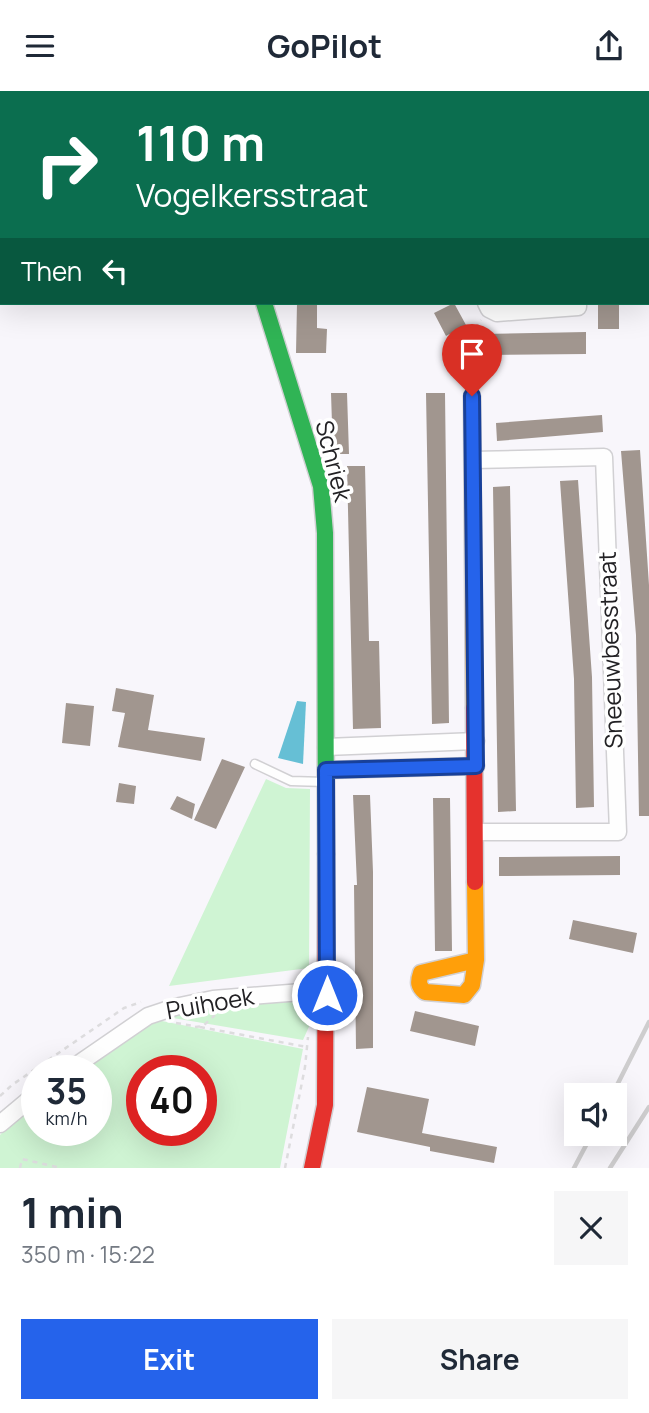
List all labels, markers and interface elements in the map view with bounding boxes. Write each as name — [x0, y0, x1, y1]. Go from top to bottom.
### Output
text: GoPilot — [267, 24, 382, 68]
icon: menu — [21, 27, 59, 65]
icon: share — [590, 27, 628, 65]
text: 110 m — [136, 109, 265, 176]
icon: right — [21, 119, 112, 210]
text: Vogelkersstraat — [136, 173, 368, 217]
icon: left — [96, 252, 134, 290]
text: Then — [21, 253, 82, 289]
pin — [442, 324, 502, 396]
icon: arrive — [453, 335, 491, 373]
street label: Schriek — [308, 417, 361, 506]
street label: Sneeuwbesstraat — [590, 551, 629, 749]
position arrow — [290, 958, 364, 1032]
street label: Puihoek — [163, 978, 257, 1026]
speed limit sign: 40 — [126, 1055, 217, 1146]
text: 35 — [46, 1067, 87, 1115]
map controls — [564, 1083, 627, 1146]
button: sound — [564, 1083, 627, 1146]
text: km/h — [46, 1106, 87, 1130]
text: 1 min — [21, 1183, 124, 1241]
button: close — [554, 1191, 628, 1265]
text: 350 m · 15:22 — [21, 1238, 155, 1270]
button: Exit — [21, 1319, 318, 1399]
button: Share — [332, 1319, 628, 1399]

